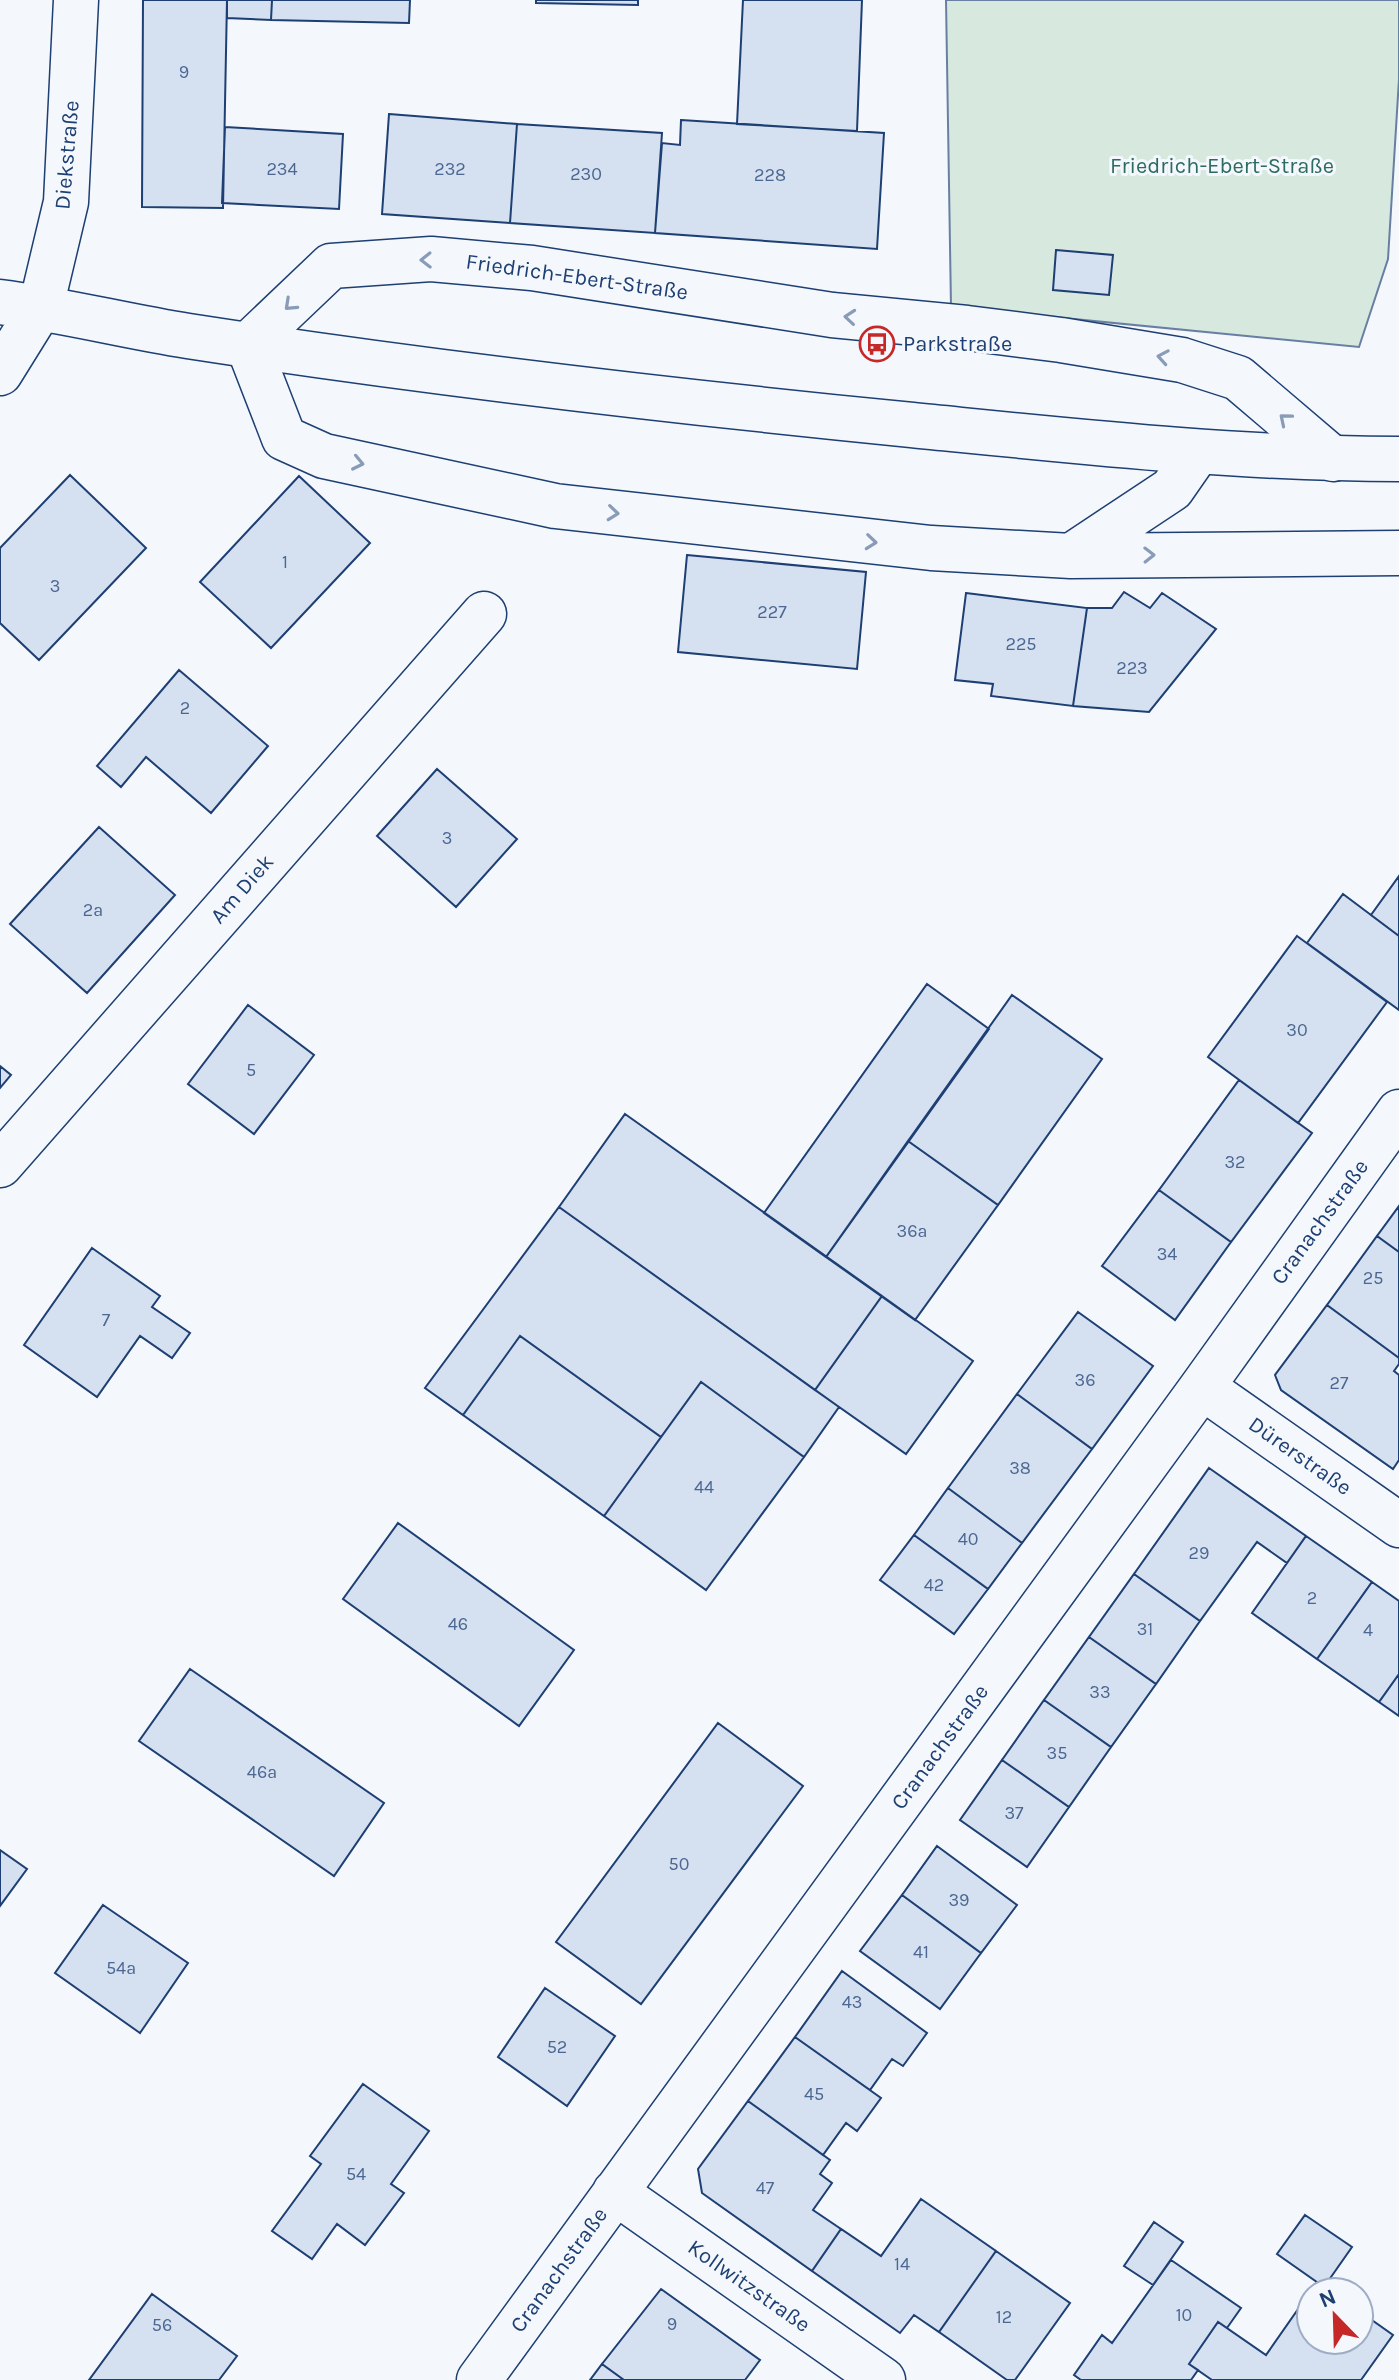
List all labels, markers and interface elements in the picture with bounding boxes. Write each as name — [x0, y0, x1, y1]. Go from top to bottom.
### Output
house number: 9 — [179, 61, 189, 83]
street label: Diekstraße — [49, 99, 85, 211]
park label: Friedrich-Ebert-Straße — [1110, 153, 1334, 179]
house number: 234 — [266, 158, 298, 180]
house number: 232 — [434, 158, 466, 180]
house number: 230 — [570, 163, 602, 185]
house number: 228 — [754, 164, 786, 186]
street label: Friedrich-Ebert-Straße — [464, 249, 690, 305]
one-way arrow — [419, 251, 432, 269]
one-way arrow — [284, 296, 299, 310]
one-way arrow — [843, 308, 856, 325]
bus stop icon: Parkstraße — [858, 325, 896, 363]
place label: Parkstraße — [903, 331, 1012, 357]
one-way arrow — [1156, 350, 1170, 367]
one-way arrow — [1280, 414, 1295, 429]
one-way arrow — [350, 454, 364, 471]
one-way arrow — [607, 504, 620, 521]
one-way arrow — [865, 533, 878, 550]
one-way arrow — [1143, 546, 1156, 564]
house number: 1 — [282, 551, 288, 573]
house number: 3 — [50, 575, 60, 597]
house number: 227 — [757, 601, 787, 623]
house number: 225 — [1005, 633, 1037, 655]
house number: 223 — [1116, 657, 1148, 679]
house number: 2 — [180, 697, 190, 719]
house number: 3 — [442, 827, 452, 849]
street label: Am Diek — [205, 849, 279, 929]
house number: 2a — [83, 899, 103, 921]
house number: 30 — [1286, 1019, 1308, 1041]
house number: 5 — [246, 1059, 256, 1081]
house number: 32 — [1224, 1151, 1246, 1173]
street label: Cranachstraße — [1266, 1154, 1374, 1290]
house number: 36a — [897, 1220, 927, 1242]
house number: 34 — [1157, 1243, 1177, 1265]
house number: 25 — [1363, 1267, 1383, 1289]
house number: 7 — [102, 1309, 111, 1331]
house number: 36 — [1075, 1369, 1095, 1391]
house number: 27 — [1330, 1372, 1349, 1394]
street label: Dürerstraße — [1244, 1411, 1356, 1501]
house number: 38 — [1009, 1457, 1031, 1479]
house number: 44 — [694, 1476, 714, 1498]
house number: 40 — [958, 1528, 978, 1550]
house number: 29 — [1189, 1542, 1209, 1564]
house number: 42 — [924, 1574, 944, 1596]
house number: 2 — [1307, 1587, 1317, 1609]
house number: 46 — [448, 1613, 468, 1635]
house number: 31 — [1137, 1618, 1153, 1640]
house number: 4 — [1363, 1619, 1373, 1641]
street label: Cranachstraße — [886, 1679, 994, 1815]
house number: 33 — [1089, 1681, 1111, 1703]
house number: 35 — [1047, 1742, 1067, 1764]
house number: 46a — [247, 1761, 277, 1783]
house number: 37 — [1004, 1802, 1024, 1824]
house number: 50 — [669, 1853, 689, 1875]
house number: 39 — [948, 1889, 970, 1911]
house number: 41 — [913, 1941, 929, 1963]
house number: 54a — [106, 1957, 136, 1979]
house number: 43 — [842, 1991, 862, 2013]
house number: 52 — [547, 2036, 567, 2058]
house number: 45 — [804, 2083, 824, 2105]
house number: 54 — [346, 2163, 366, 2185]
house number: 47 — [756, 2177, 775, 2199]
street label: Cranachstraße — [505, 2202, 613, 2338]
street label: Kollwitzstraße — [683, 2234, 815, 2338]
house number: 14 — [894, 2253, 910, 2275]
north arrow — [1295, 2276, 1375, 2356]
text: N — [1315, 2283, 1340, 2314]
house number: 10 — [1176, 2304, 1192, 2326]
house number: 12 — [996, 2306, 1012, 2328]
house number: 9 — [667, 2313, 677, 2335]
house number: 56 — [152, 2314, 172, 2336]

